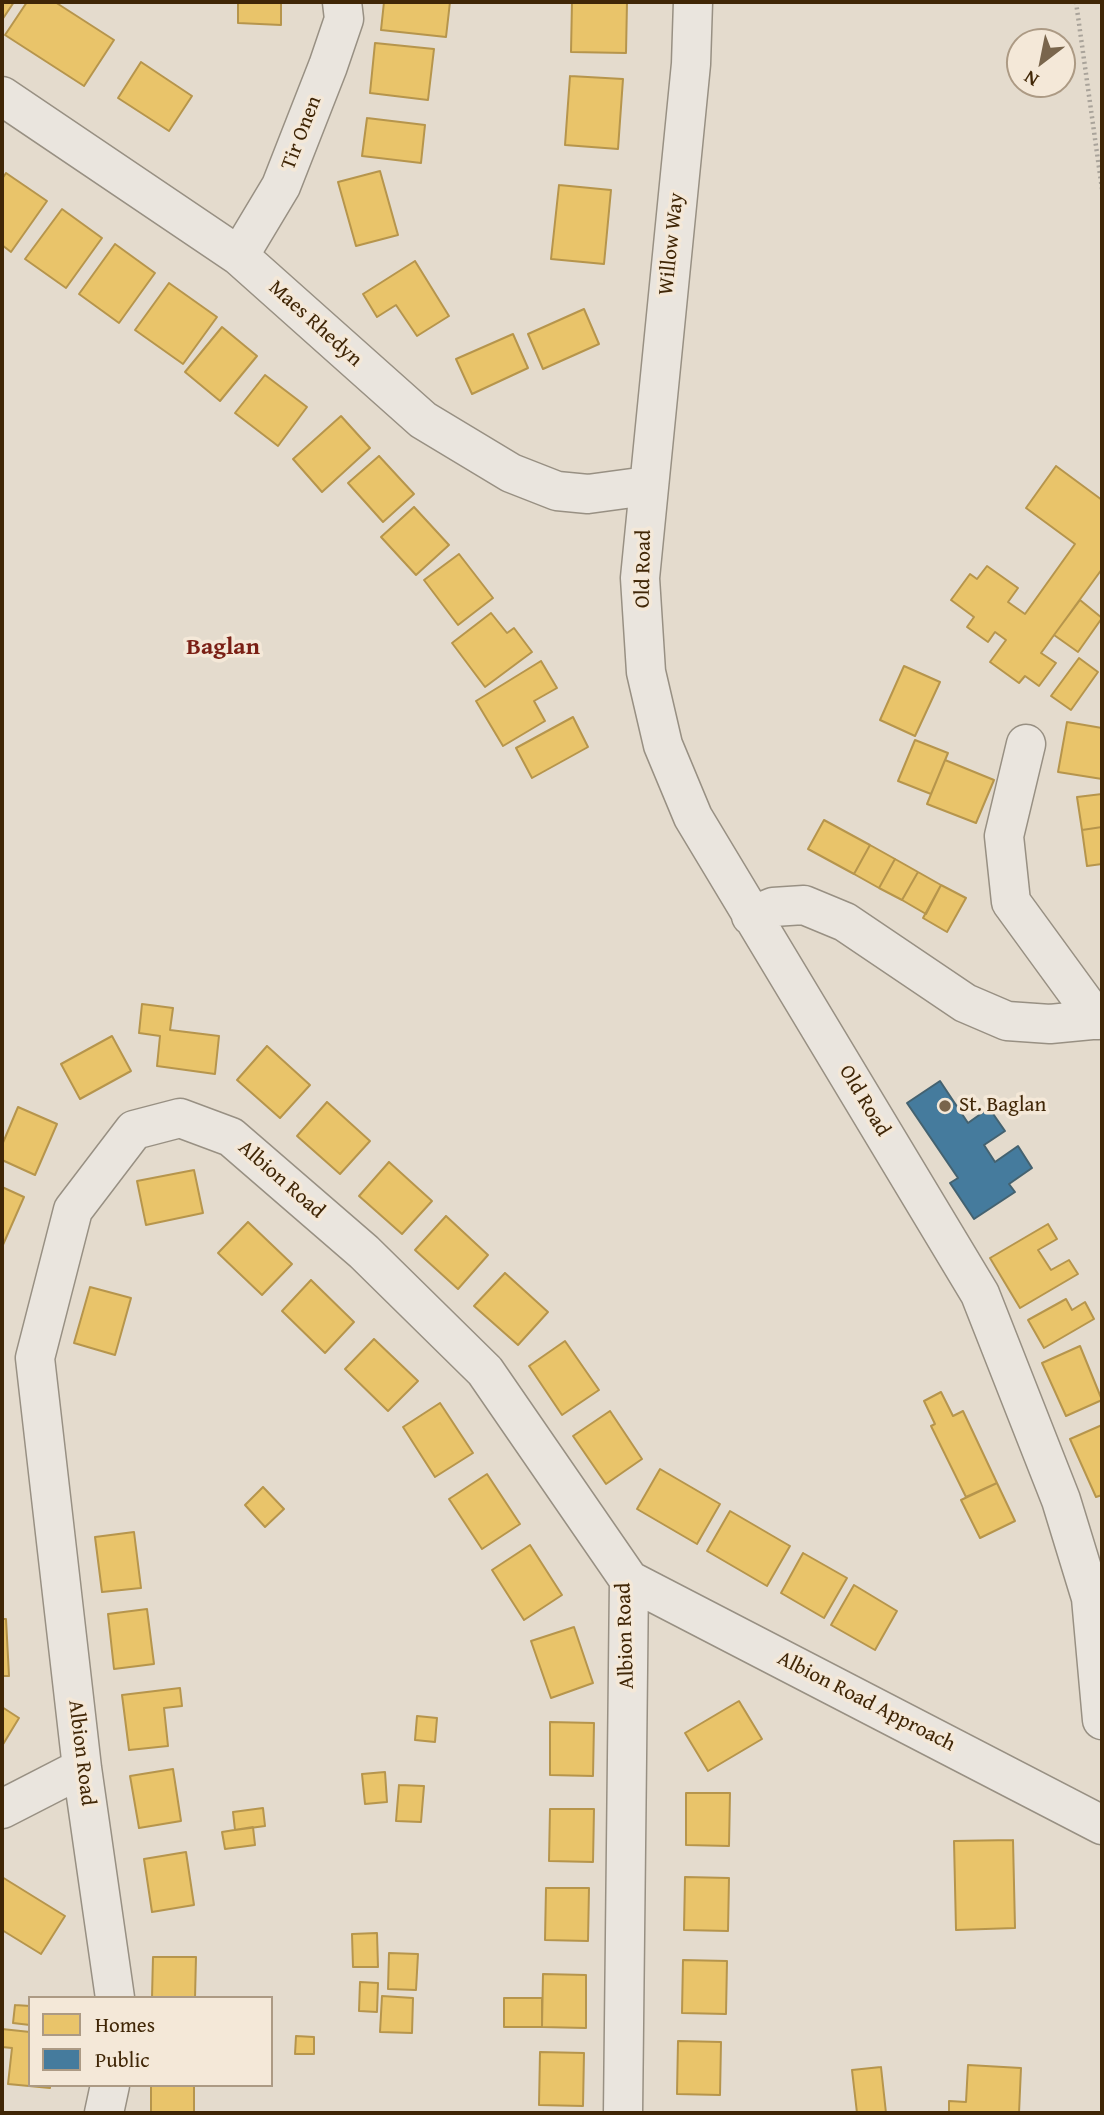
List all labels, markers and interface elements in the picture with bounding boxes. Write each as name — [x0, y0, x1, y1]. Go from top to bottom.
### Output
north arrow — [1006, 28, 1076, 98]
text: N — [1018, 64, 1044, 94]
street label: Tir Onen — [276, 92, 328, 174]
street label: Willow Way — [654, 192, 690, 296]
street label: Maes Rhedyn — [263, 275, 367, 373]
street label: Old Road — [631, 530, 657, 608]
district label: Baglan — [186, 634, 260, 662]
street label: Old Road — [833, 1061, 895, 1141]
place label: St. Baglan — [959, 1093, 1046, 1119]
marker: St. Baglan — [937, 1098, 953, 1114]
street label: Albion Road — [233, 1136, 329, 1224]
street label: Albion Road — [612, 1582, 640, 1690]
street label: Albion Road Approach — [773, 1646, 959, 1758]
street label: Albion Road — [62, 1699, 100, 1807]
legend — [28, 1996, 273, 2087]
text: Homes — [95, 2009, 155, 2040]
text: Public — [95, 2044, 150, 2075]

